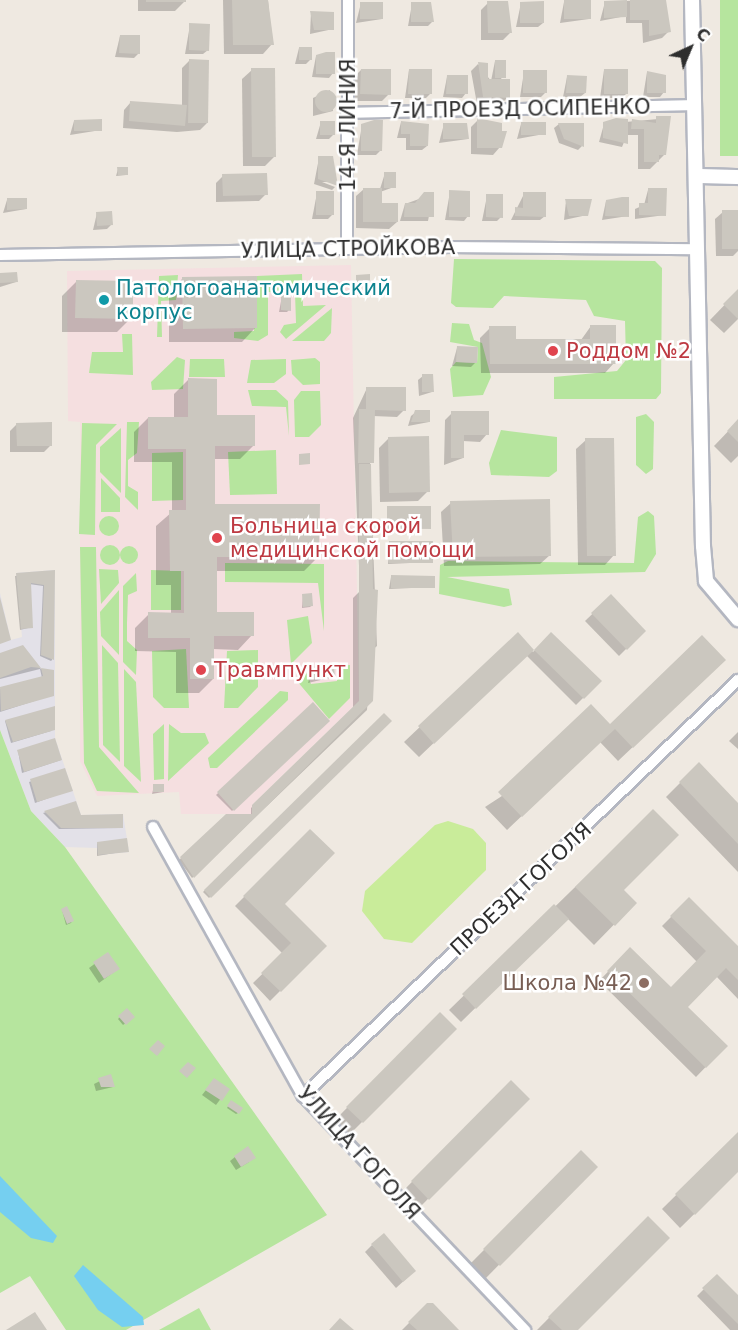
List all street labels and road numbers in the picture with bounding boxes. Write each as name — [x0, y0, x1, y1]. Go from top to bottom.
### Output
street label: 14-Я ЛИНИЯ — [335, 58, 361, 192]
street label: 7-Й ПРОЕЗД ОСИПЕНКО — [389, 94, 651, 124]
street label: УЛИЦА СТРОЙКОВА — [241, 235, 455, 263]
street label: ПРОЕЗД ГОГОЛЯ — [445, 817, 597, 961]
street label: УЛИЦА ГОГОЛЯ — [293, 1081, 425, 1225]

